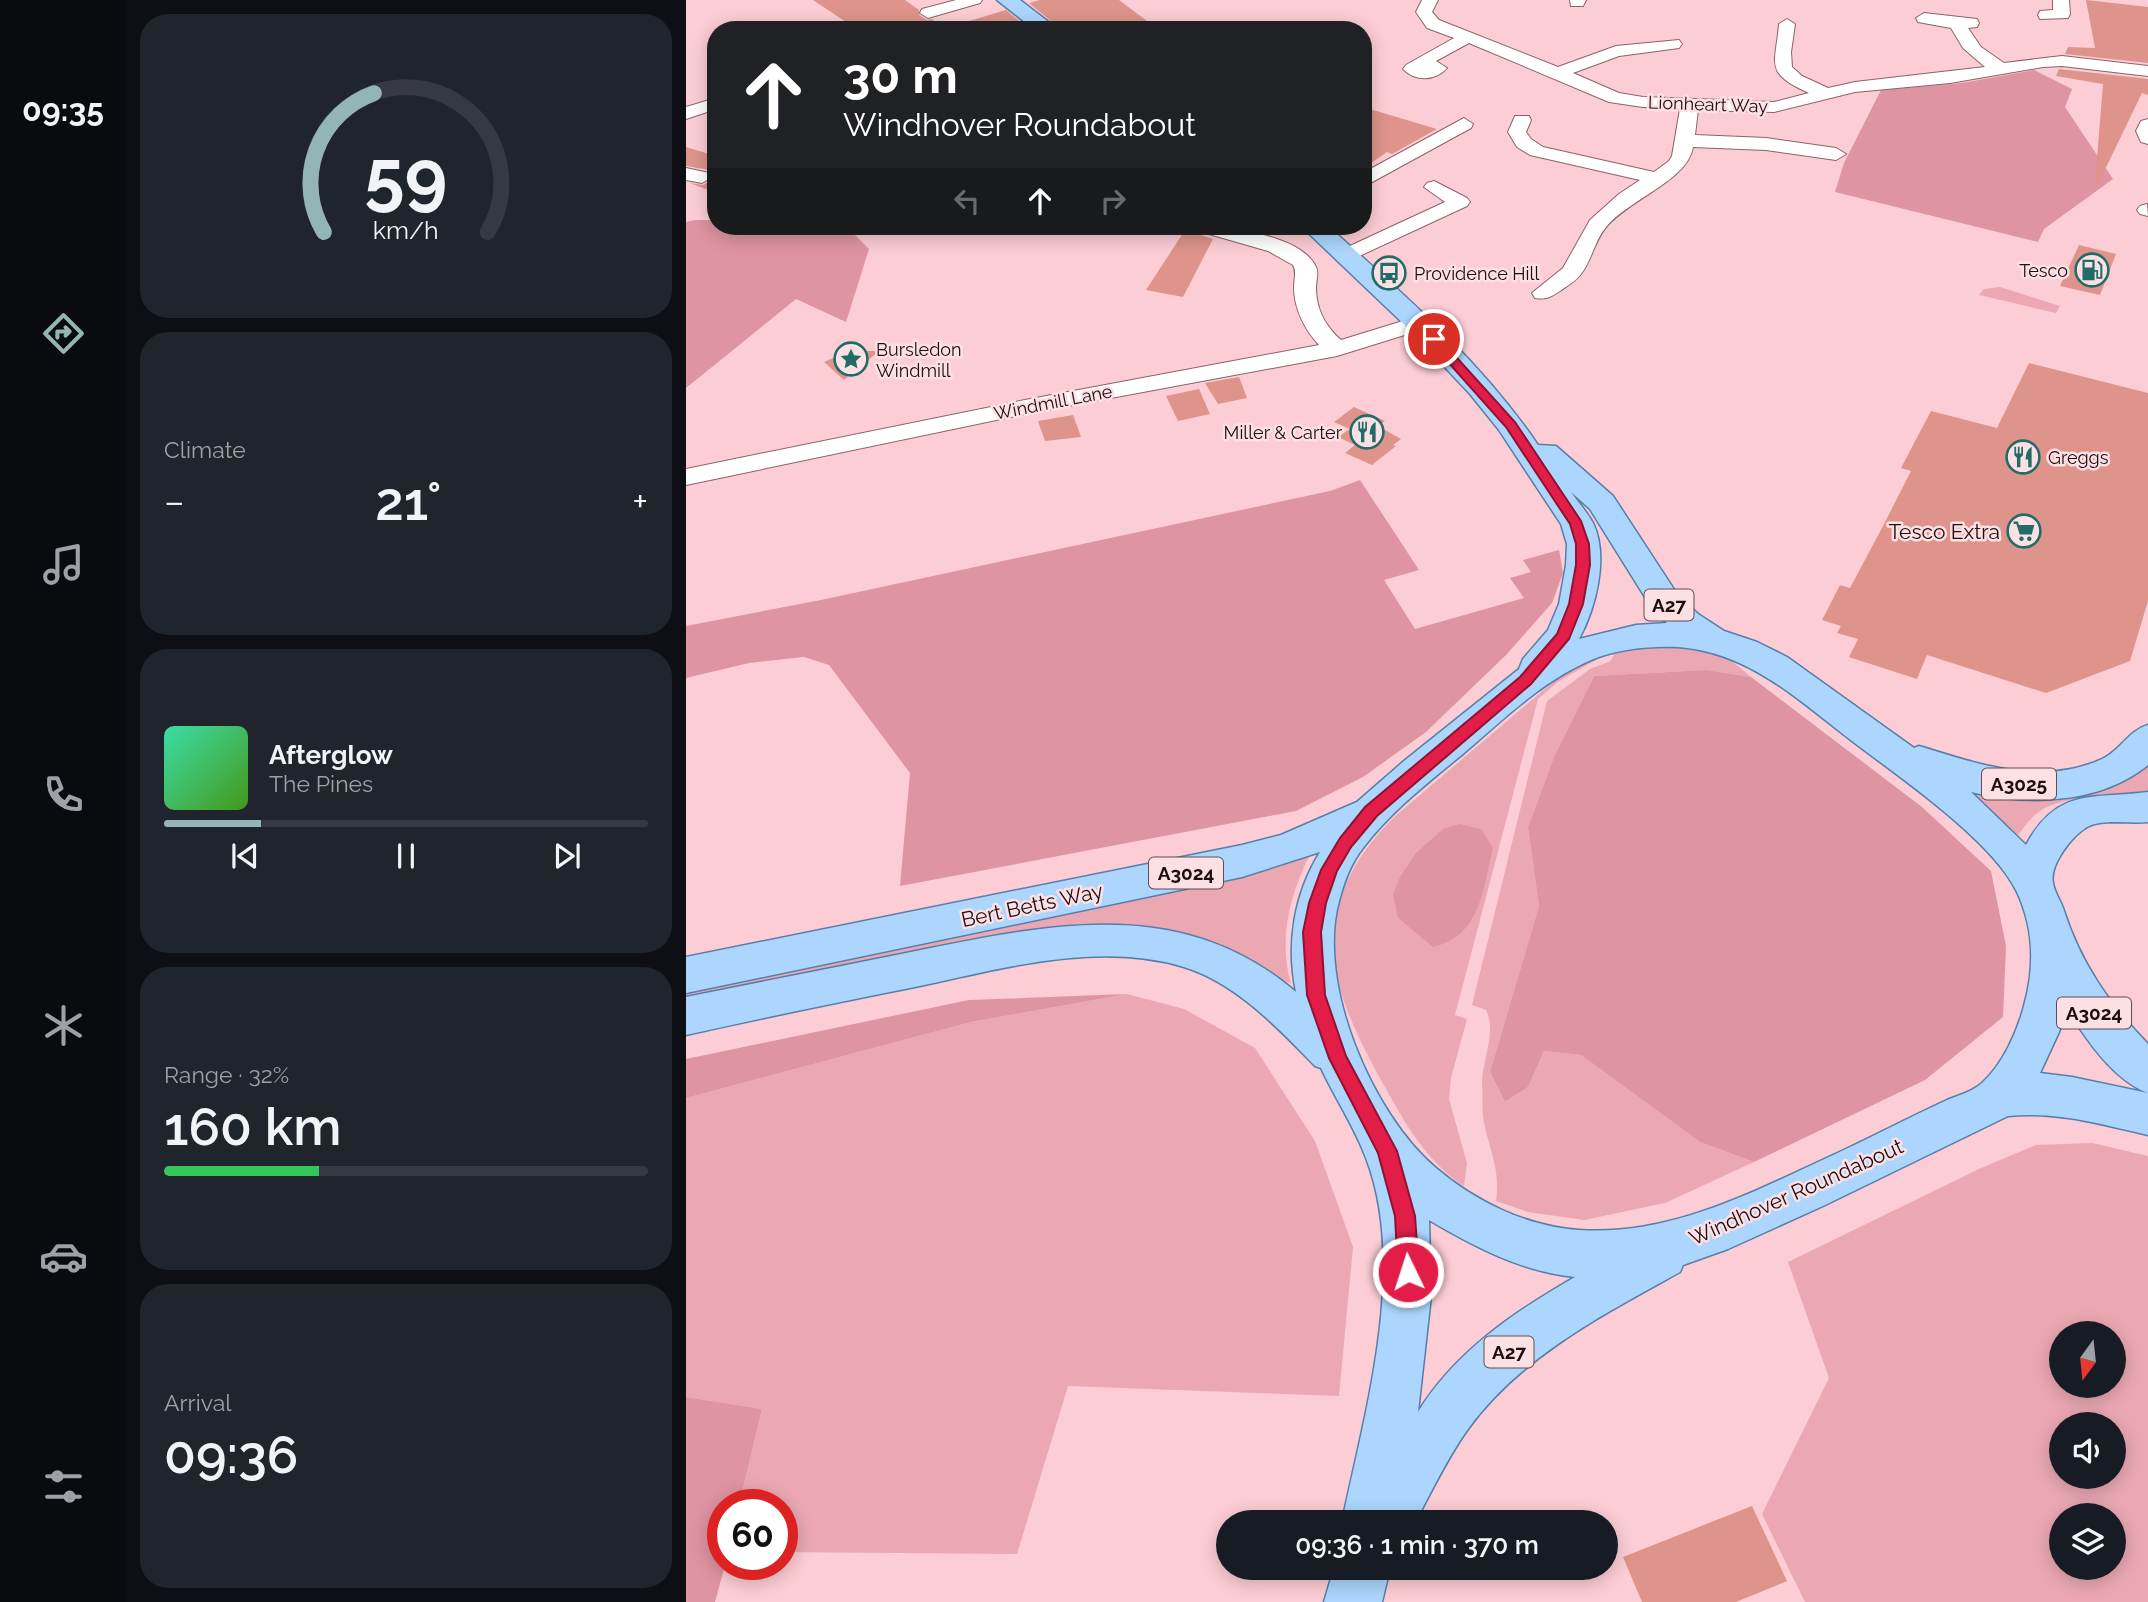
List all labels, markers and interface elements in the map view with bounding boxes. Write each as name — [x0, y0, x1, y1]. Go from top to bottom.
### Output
text: 30 m — [843, 47, 958, 104]
icon: ahead — [728, 49, 819, 140]
text: 09:35 — [22, 91, 104, 128]
street label: Lionheart Way — [1648, 91, 1769, 117]
text: Windhover Roundabout — [843, 106, 1196, 143]
text: 59 — [364, 134, 448, 219]
icon: left — [948, 182, 986, 220]
icon: ahead — [1021, 182, 1059, 220]
icon: right — [1094, 182, 1132, 220]
text: km/h — [373, 215, 439, 245]
fuel station icon: Tesco — [2073, 251, 2111, 289]
bus stop icon: Providence Hill — [1370, 254, 1408, 292]
place label: Tesco — [2019, 260, 2068, 281]
place label: Providence Hill — [1414, 263, 1539, 284]
icon: directions — [39, 309, 88, 358]
pin — [1404, 309, 1464, 369]
icon: arrive — [1415, 320, 1453, 358]
place label: Bursledon Windmill — [876, 339, 962, 381]
place icon: Bursledon Windmill — [832, 340, 870, 378]
street label: Windmill Lane — [992, 380, 1114, 424]
restaurant icon: Miller & Carter — [1348, 413, 1386, 451]
place label: Miller & Carter — [1224, 422, 1343, 443]
text: Climate — [164, 436, 246, 463]
restaurant icon: Greggs — [2004, 438, 2042, 476]
place label: Greggs — [2048, 447, 2109, 468]
text: 21° — [375, 471, 442, 532]
text: − — [164, 479, 184, 524]
text: + — [632, 479, 648, 524]
supermarket icon: Tesco Extra — [2005, 512, 2043, 550]
place label: Tesco Extra — [1889, 519, 2000, 544]
icon: music — [39, 540, 88, 589]
road number: A27 — [1644, 590, 1693, 620]
text: Afterglow — [269, 740, 393, 770]
road number: A3025 — [1982, 768, 2056, 800]
icon: phone — [39, 770, 88, 819]
text: The Pines — [269, 770, 373, 797]
icon: previous — [226, 837, 264, 875]
icon: pause — [387, 837, 425, 875]
icon: next — [548, 837, 586, 875]
road number: A3024 — [1149, 858, 1223, 888]
street label: Bert Betts Way — [959, 878, 1105, 932]
road number: A3024 — [2057, 998, 2131, 1028]
icon: climate — [39, 1001, 88, 1050]
text: Range · 32% — [164, 1061, 289, 1088]
text: 160 km — [164, 1096, 342, 1157]
street label: Windhover Roundabout — [1685, 1133, 1907, 1251]
icon: car — [39, 1232, 88, 1281]
position arrow — [1371, 1235, 1445, 1309]
north arrow — [2049, 1321, 2126, 1398]
map controls — [2049, 1321, 2126, 1580]
road number: A27 — [1484, 1336, 1534, 1368]
text: Arrival — [164, 1389, 231, 1416]
button: sound — [2049, 1412, 2126, 1489]
text: 09:36 — [164, 1424, 298, 1485]
icon: filters — [39, 1462, 88, 1511]
speed limit sign: 60 — [707, 1489, 798, 1580]
button: layers — [2049, 1503, 2126, 1580]
text: 09:36 · 1 min · 370 m — [1295, 1530, 1539, 1560]

